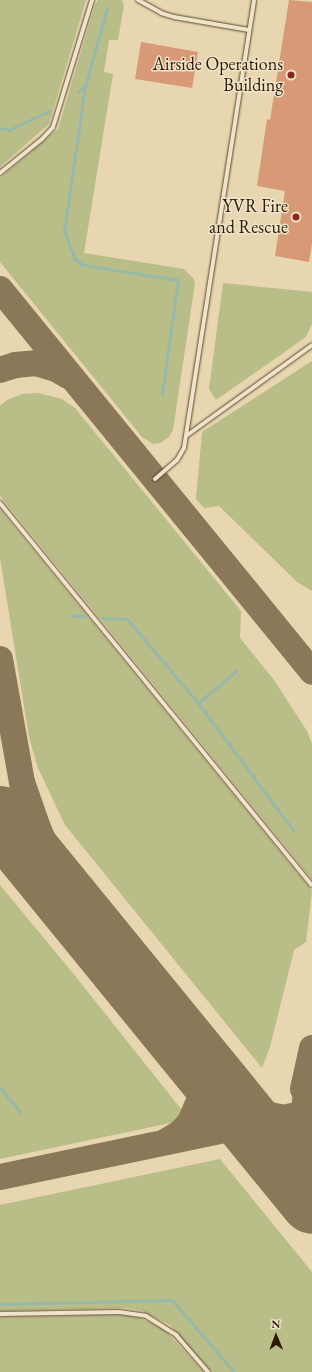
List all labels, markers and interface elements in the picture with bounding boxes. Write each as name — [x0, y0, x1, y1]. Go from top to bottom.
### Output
place label: Airside Operations Building — [153, 54, 283, 96]
marker: Airside Operations Building — [286, 70, 296, 80]
place label: YVR Fire and Rescue — [209, 196, 288, 238]
marker: YVR Fire and Rescue — [291, 212, 301, 222]
north arrow — [256, 1316, 296, 1356]
text: N — [271, 1317, 280, 1331]

